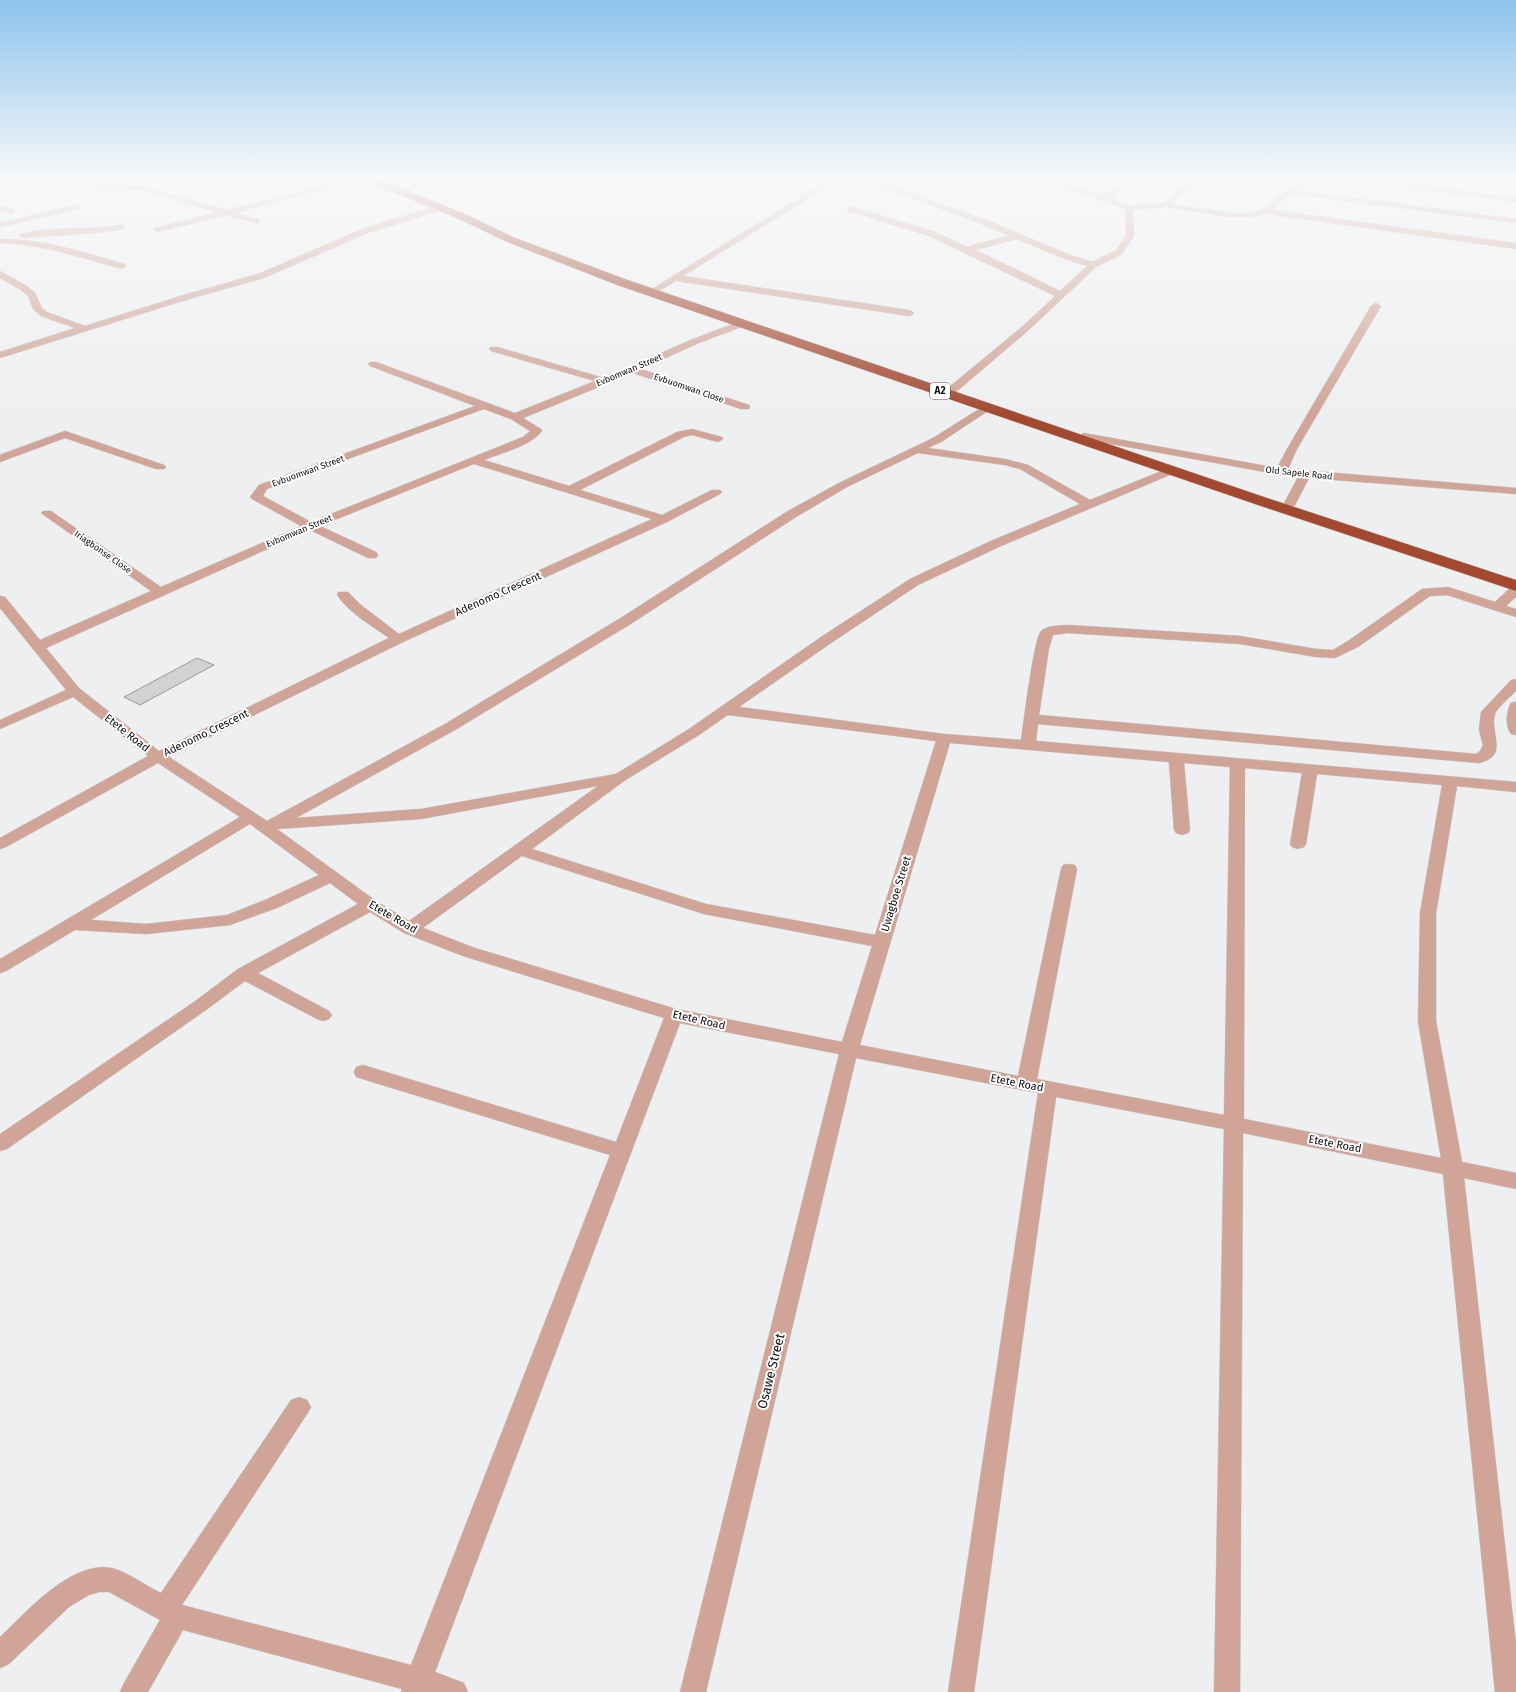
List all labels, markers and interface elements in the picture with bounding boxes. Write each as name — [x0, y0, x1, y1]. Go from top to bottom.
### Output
street label: Evbomwan Street — [595, 351, 664, 388]
street label: Evbuomwan Close — [653, 371, 725, 405]
road number: A2 — [930, 383, 950, 399]
street label: Evbuomwan Street — [271, 453, 346, 489]
street label: Old Sapele Road — [1265, 465, 1333, 481]
street label: Evbomwan Street — [265, 512, 334, 549]
street label: Iriagbonse Close — [73, 529, 134, 575]
street label: Adenomo Crescent — [453, 569, 543, 619]
street label: Adenomo Crescent — [161, 707, 251, 759]
street label: Etete Road — [102, 711, 152, 755]
street label: Uwagboe Street — [878, 855, 914, 933]
street label: Etete Road — [367, 898, 419, 936]
street label: Etete Road — [671, 1008, 727, 1032]
street label: Etete Road — [989, 1072, 1045, 1094]
street label: Etete Road — [1307, 1133, 1363, 1155]
street label: Osawe Street — [754, 1332, 788, 1410]

